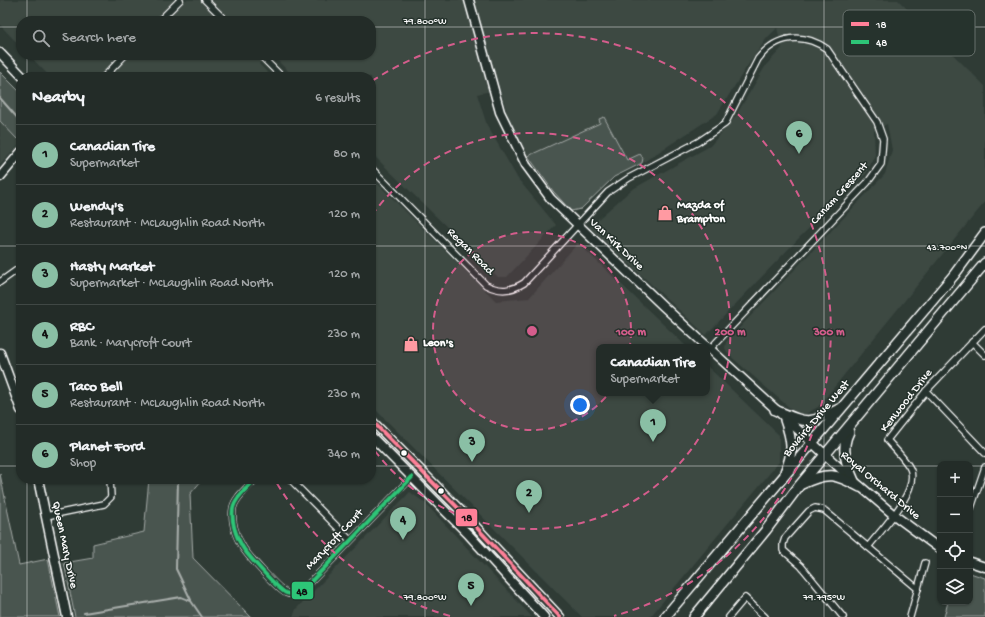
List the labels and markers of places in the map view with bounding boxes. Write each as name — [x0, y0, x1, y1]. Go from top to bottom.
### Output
pin: 6 — [786, 121, 812, 154]
place label: Mazda of Brampton — [676, 199, 726, 227]
shop icon: Mazda of Brampton — [656, 204, 674, 222]
centre of rings — [525, 324, 539, 338]
shop icon: Leon's — [402, 335, 420, 353]
place label: Leon's — [423, 337, 454, 351]
pin: 1 — [640, 409, 666, 442]
pin: 3 — [459, 429, 485, 462]
unlabelled marker — [399, 448, 409, 458]
pin: 2 — [516, 480, 542, 513]
unlabelled marker — [436, 486, 446, 496]
pin: 4 — [390, 507, 416, 540]
pin: 5 — [458, 573, 484, 606]

